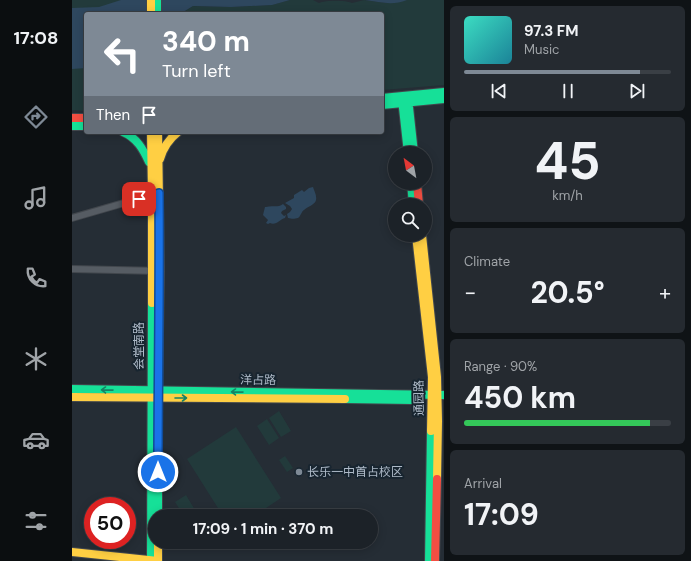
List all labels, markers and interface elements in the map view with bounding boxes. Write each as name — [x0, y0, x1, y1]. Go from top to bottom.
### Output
text: 97.3 FM — [524, 21, 579, 41]
text: 340 m — [162, 23, 250, 60]
text: 17:08 — [14, 26, 58, 50]
icon: left — [96, 28, 148, 80]
text: Music — [524, 41, 559, 58]
text: Turn left — [162, 59, 231, 83]
icon: previous — [488, 80, 510, 102]
icon: pause — [557, 80, 579, 102]
icon: next — [626, 80, 648, 102]
icon: directions — [22, 103, 50, 131]
icon: arrive — [138, 104, 160, 126]
text: Then — [96, 105, 130, 125]
text: 45 — [534, 127, 601, 195]
north arrow — [388, 146, 432, 190]
map controls — [388, 146, 432, 242]
pin — [122, 182, 156, 216]
icon: music — [22, 184, 50, 212]
text: km/h — [552, 187, 583, 204]
icon: arrive — [128, 188, 150, 210]
button: search — [388, 198, 432, 242]
text: Climate — [464, 253, 510, 270]
icon: phone — [22, 264, 50, 292]
text: 20.5° — [530, 273, 605, 312]
text: − — [464, 278, 476, 307]
text: + — [659, 278, 671, 307]
street label: 会堂南路 — [131, 322, 147, 370]
icon: climate — [22, 345, 50, 373]
text: Range · 90% — [464, 358, 537, 375]
street label: 洋占路 — [240, 372, 276, 388]
text: 450 km — [464, 378, 576, 417]
street label: 通园路 — [411, 380, 427, 416]
one-way arrow — [101, 386, 114, 394]
one-way arrow — [231, 388, 244, 396]
one-way arrow — [174, 395, 187, 402]
icon: car — [22, 426, 50, 454]
position arrow — [137, 451, 179, 493]
place label: 长乐一中首占校区 — [307, 464, 403, 480]
marker: 长乐一中首占校区 — [294, 467, 304, 477]
text: Arrival — [464, 475, 502, 492]
text: 17:09 — [464, 495, 539, 534]
speed limit sign: 50 — [84, 497, 136, 549]
icon: filters — [22, 507, 50, 535]
text: 17:09 · 1 min · 370 m — [193, 519, 333, 539]

